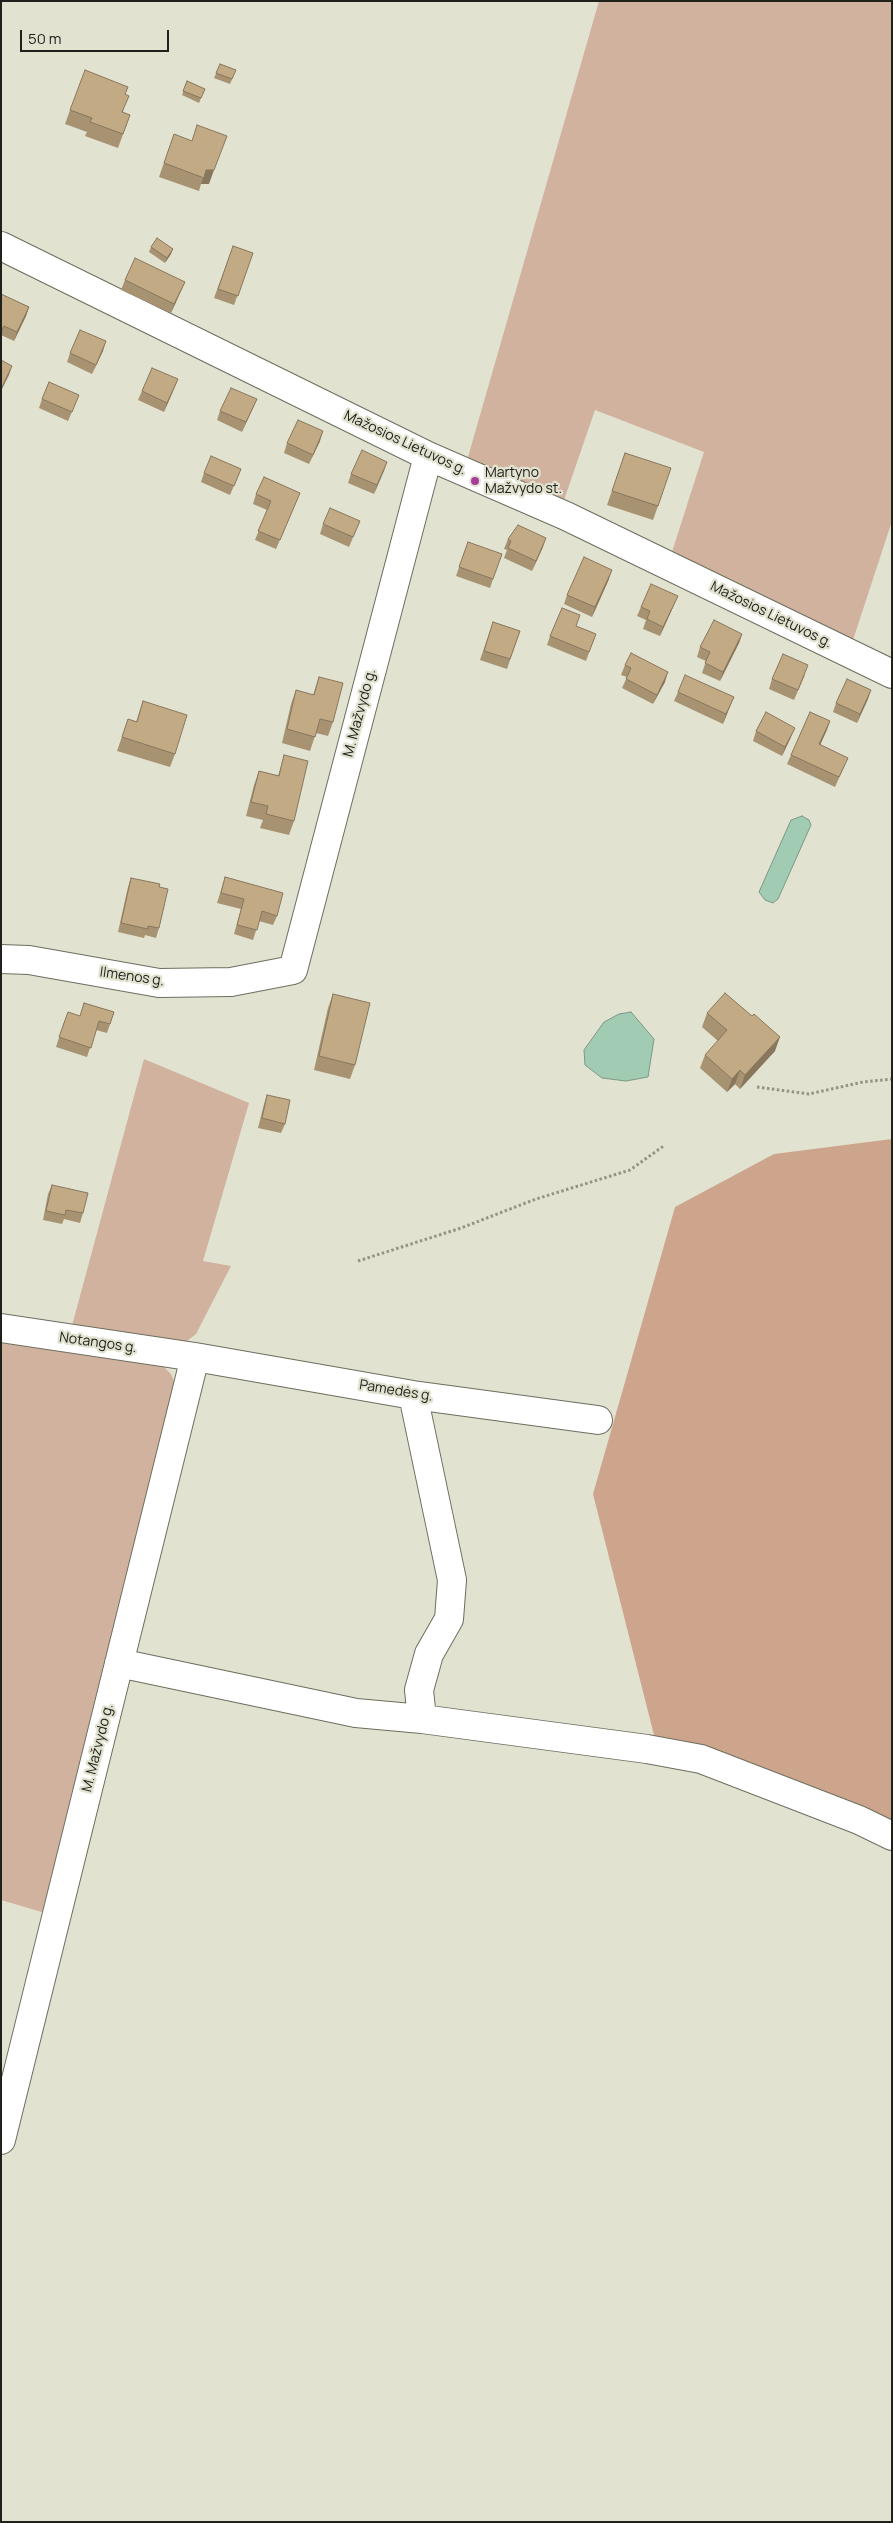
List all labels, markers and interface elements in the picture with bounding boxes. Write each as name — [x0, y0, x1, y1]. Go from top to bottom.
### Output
scale bar — [22, 20, 171, 52]
text: 50 m — [28, 28, 62, 49]
street label: Mažosios Lietuvos g. — [341, 407, 469, 479]
place label: Martyno Mažvydo st. — [485, 465, 562, 498]
marker: Martyno Mažvydo st. — [469, 475, 481, 487]
street label: Mažosios Lietuvos g. — [707, 578, 835, 652]
street label: M. Mažvydo g. — [340, 667, 380, 759]
street label: Ilmenos g. — [99, 964, 165, 990]
street label: Notangos g. — [58, 1329, 138, 1357]
street label: Pamedės g. — [358, 1377, 434, 1405]
street label: M. Mažvydo g. — [79, 1702, 117, 1794]

